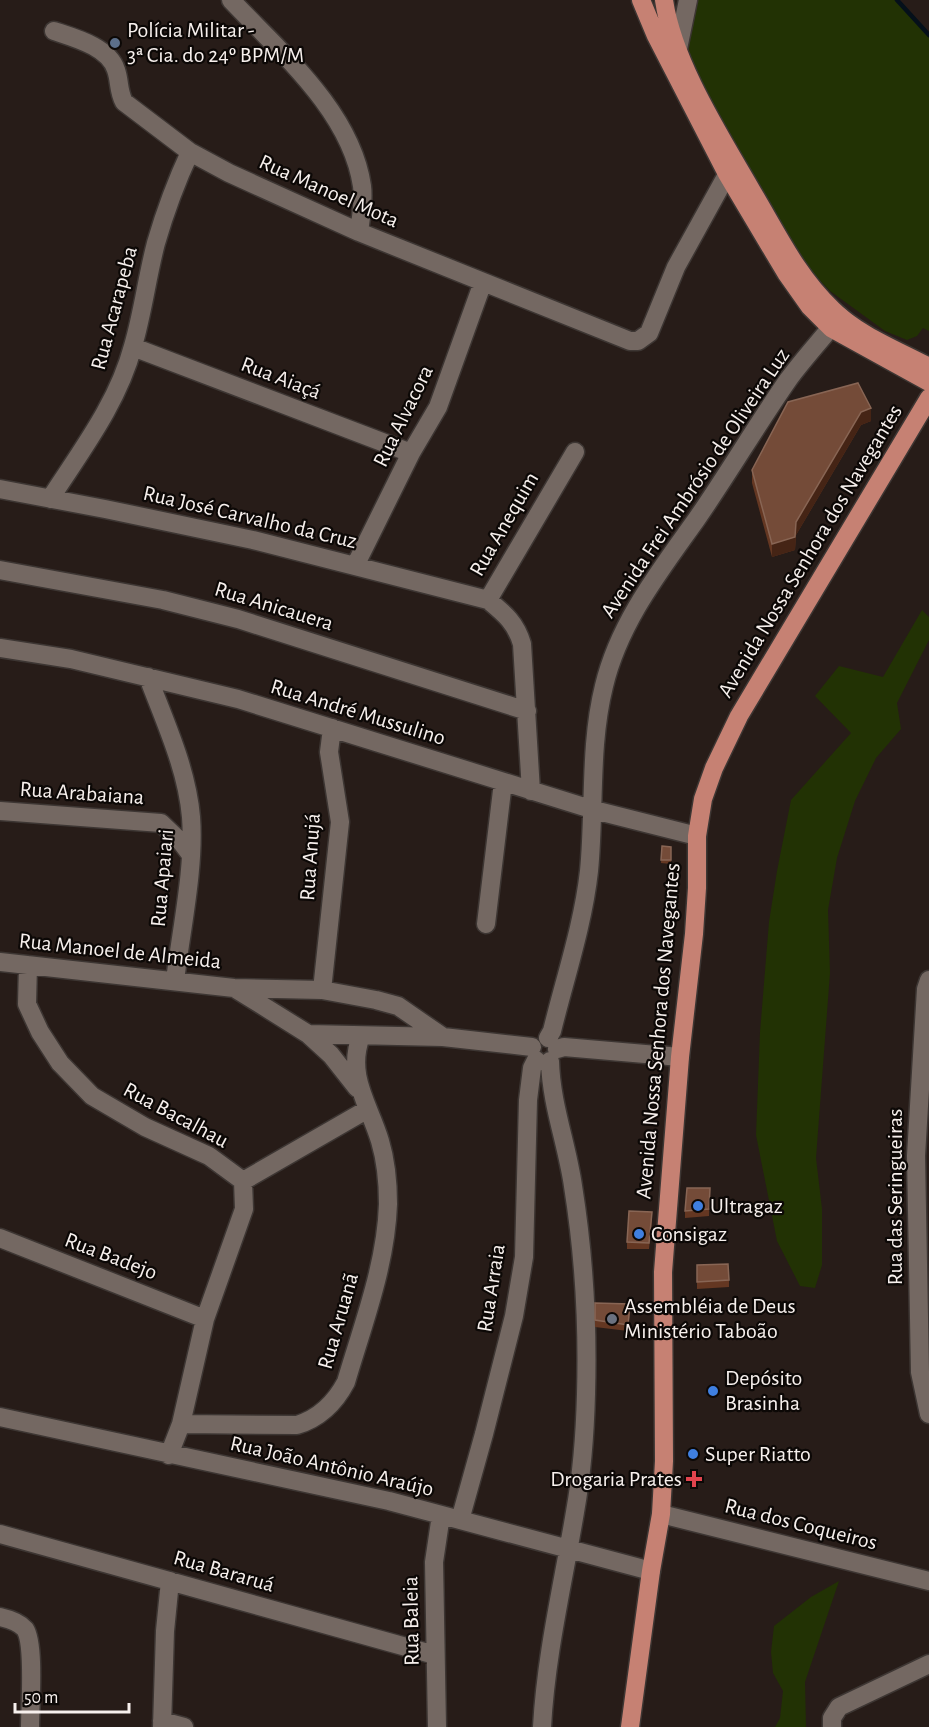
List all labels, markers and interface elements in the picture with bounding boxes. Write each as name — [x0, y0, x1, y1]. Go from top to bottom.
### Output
place label: Polícia Militar - 3ª Cia. do 24º BPM/M — [127, 19, 304, 66]
marker: Polícia Militar - 3ª Cia. do 24º BPM/M — [108, 36, 122, 50]
street label: Rua Manoel Mota — [256, 150, 402, 232]
street label: Rua Acarapeba — [87, 244, 141, 372]
street label: Avenida Frei Ambrósio de Oliveira Luz — [597, 344, 793, 622]
street label: Rua Aiaçá — [238, 353, 324, 403]
street label: Rua Alvacora — [369, 362, 437, 470]
street label: Avenida Nossa Senhora dos Navegantes — [714, 401, 906, 701]
street label: Rua Anequim — [465, 468, 543, 580]
street label: Rua José Carvalho da Cruz — [141, 482, 359, 552]
street label: Rua Anicauera — [212, 578, 336, 634]
street label: Rua André Mussulino — [268, 675, 448, 749]
street label: Rua Arabaiana — [19, 778, 145, 808]
street label: Rua Anujá — [296, 812, 324, 902]
street label: Rua Apaiari — [147, 828, 177, 928]
street label: Avenida Nossa Senhora dos Navegantes — [632, 862, 684, 1200]
street label: Rua Manoel de Almeida — [18, 929, 222, 973]
street label: Rua Bacalhau — [120, 1078, 232, 1152]
street label: Rua das Seringueiras — [884, 1109, 906, 1285]
place label: Ultragaz — [710, 1195, 783, 1217]
marker: Ultragaz — [691, 1199, 705, 1213]
place label: Consigaz — [651, 1223, 727, 1245]
marker: Consigaz — [632, 1227, 646, 1241]
street label: Rua Badejo — [62, 1228, 160, 1284]
street label: Rua Arraia — [473, 1242, 509, 1334]
street label: Rua Aruanã — [314, 1270, 362, 1372]
place label: Assembléia de Deus Ministério Taboão — [624, 1295, 796, 1342]
marker: Assembléia de Deus Ministério Taboão — [605, 1312, 619, 1326]
place label: Depósito Brasinha — [725, 1367, 802, 1414]
marker: Depósito Brasinha — [706, 1384, 720, 1398]
street label: Rua João Antônio Araújo — [228, 1432, 436, 1500]
place label: Super Riatto — [705, 1443, 811, 1465]
marker: Super Riatto — [686, 1447, 700, 1461]
place label: Drogaria Prates — [550, 1468, 682, 1490]
marker: Drogaria Prates — [687, 1472, 701, 1486]
street label: Rua dos Coqueiros — [722, 1494, 880, 1554]
street label: Rua Bararuá — [171, 1546, 277, 1596]
street label: Rua Baleia — [399, 1576, 423, 1666]
scale bar — [15, 1676, 129, 1714]
text: 50 m — [24, 1689, 58, 1707]

